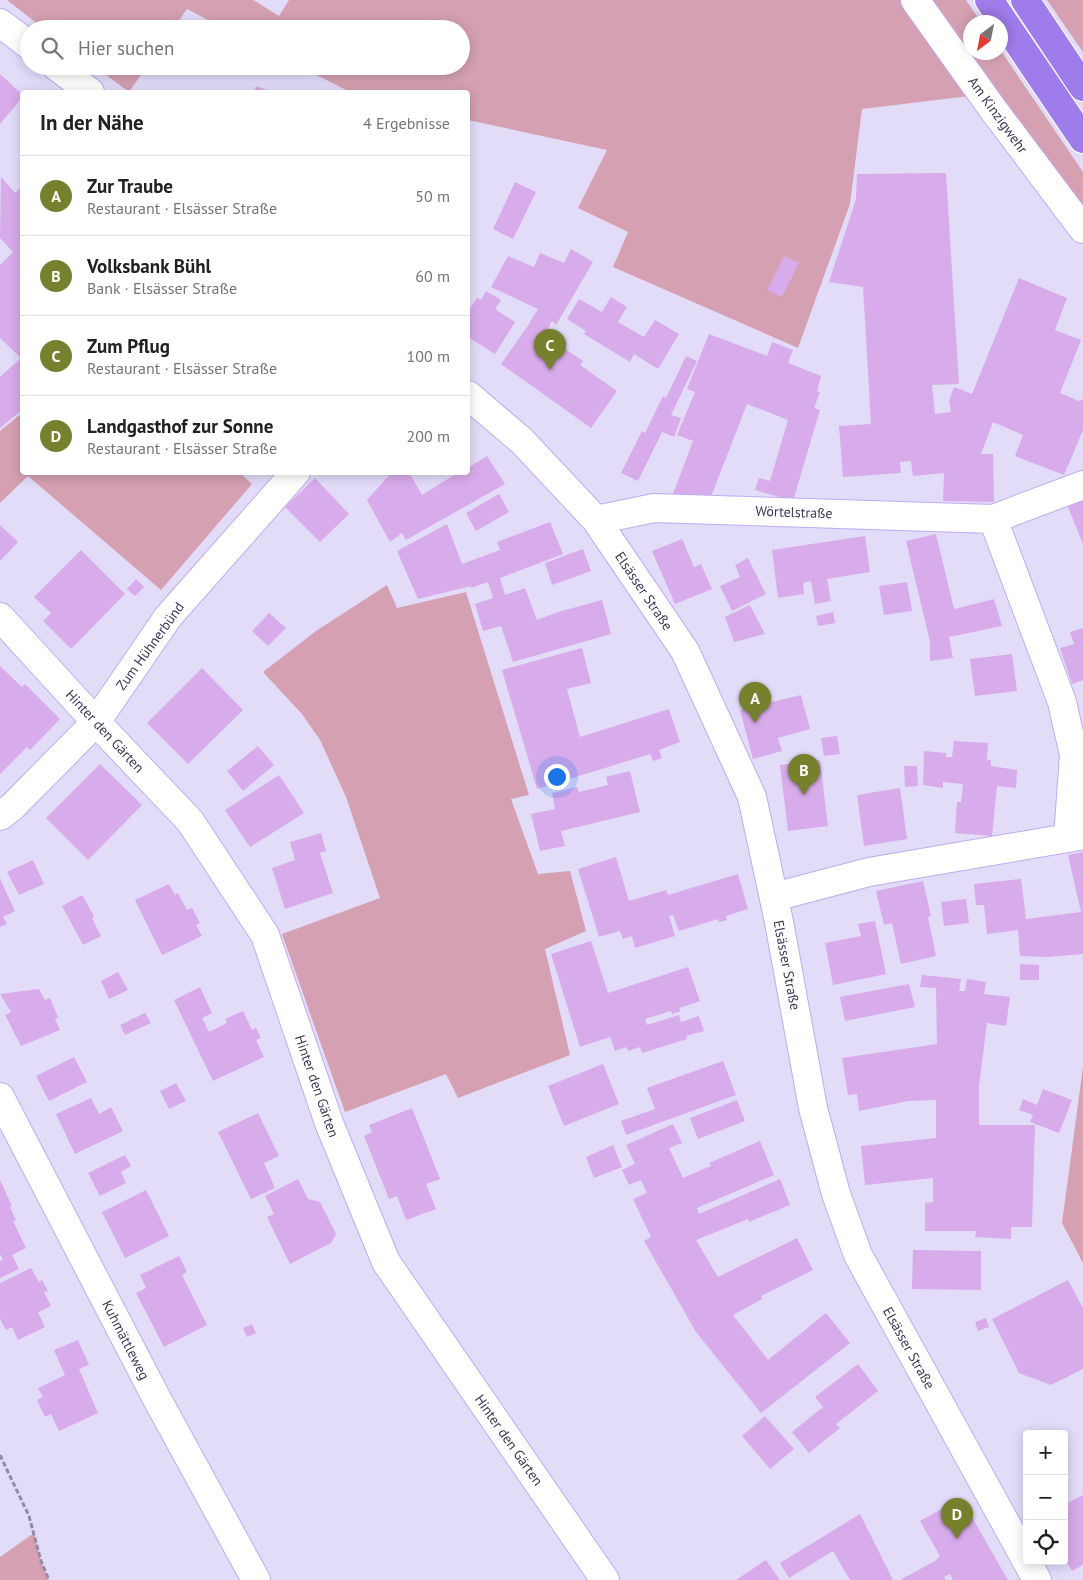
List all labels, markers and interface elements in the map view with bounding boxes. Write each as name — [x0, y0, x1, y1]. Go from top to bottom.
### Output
north arrow — [963, 15, 1008, 60]
search box — [20, 20, 470, 75]
icon: search — [38, 34, 66, 62]
text: Hier suchen — [78, 36, 174, 60]
street label: Am Kinzigwehr — [964, 73, 1032, 157]
text: In der Nähe — [40, 109, 144, 136]
text: 4 Ergebnisse — [363, 113, 450, 133]
text: Zur Traube — [87, 174, 173, 198]
text: A — [51, 186, 61, 206]
text: 50 m — [415, 186, 450, 206]
text: Restaurant · Elsässer Straße — [87, 198, 277, 218]
text: Volksbank Bühl — [87, 254, 211, 278]
text: B — [51, 266, 61, 286]
text: 60 m — [415, 266, 450, 286]
text: Bank · Elsässer Straße — [87, 278, 237, 298]
pin: C — [534, 329, 566, 370]
text: Zum Pflug — [87, 334, 170, 358]
text: C — [52, 346, 60, 366]
text: 100 m — [407, 346, 450, 366]
text: Restaurant · Elsässer Straße — [87, 358, 277, 378]
text: Landgasthof zur Sonne — [87, 414, 273, 438]
text: D — [51, 426, 61, 446]
text: 200 m — [407, 426, 450, 446]
text: Restaurant · Elsässer Straße — [87, 438, 277, 458]
street label: Wörtelstraße — [755, 502, 833, 522]
street label: Elsässer Straße — [611, 548, 677, 634]
street label: Zum Hühnerbünd — [112, 598, 188, 694]
pin: A — [739, 682, 771, 723]
street label: Hinter den Gärten — [62, 686, 148, 776]
pin: B — [788, 754, 820, 795]
your location — [544, 764, 570, 790]
street label: Elsässer Straße — [769, 919, 805, 1011]
street label: Hinter den Gärten — [291, 1032, 343, 1140]
street label: Kuhmättleweg — [98, 1297, 154, 1383]
street label: Elsässer Straße — [879, 1304, 939, 1392]
street label: Hinter den Gärten — [471, 1391, 547, 1489]
map controls — [1023, 1430, 1068, 1565]
button: + — [1023, 1430, 1068, 1475]
button: − — [1023, 1475, 1068, 1520]
pin: D — [941, 1498, 973, 1539]
button: locate — [1023, 1520, 1068, 1565]

